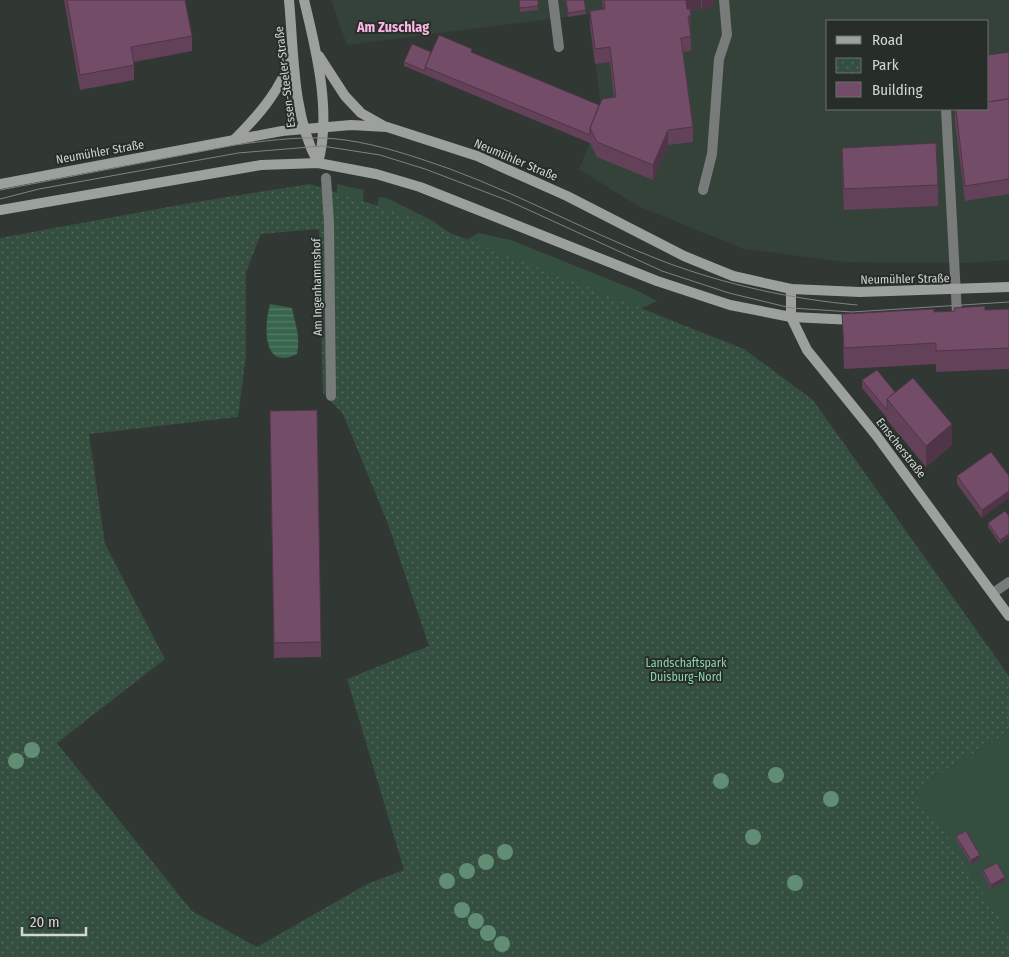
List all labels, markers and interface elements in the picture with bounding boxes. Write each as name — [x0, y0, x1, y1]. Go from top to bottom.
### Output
district label: Am Zuschlag — [356, 19, 429, 36]
legend — [826, 20, 989, 110]
street label: Essen-Steeler-Straße — [272, 25, 298, 129]
text: Road — [872, 31, 903, 49]
text: Park — [872, 56, 899, 74]
text: Building — [872, 81, 923, 99]
street label: Neumühler Straße — [472, 136, 560, 184]
street label: Neumühler Straße — [55, 137, 145, 167]
street label: Am Ingenhammshof — [309, 237, 325, 336]
street label: Neumühler Straße — [860, 271, 950, 287]
street label: Emscherstraße — [873, 415, 929, 481]
park label: Landschaftspark Duisburg-Nord — [646, 656, 727, 684]
scale bar — [22, 904, 86, 936]
text: 20 m — [30, 913, 60, 931]

